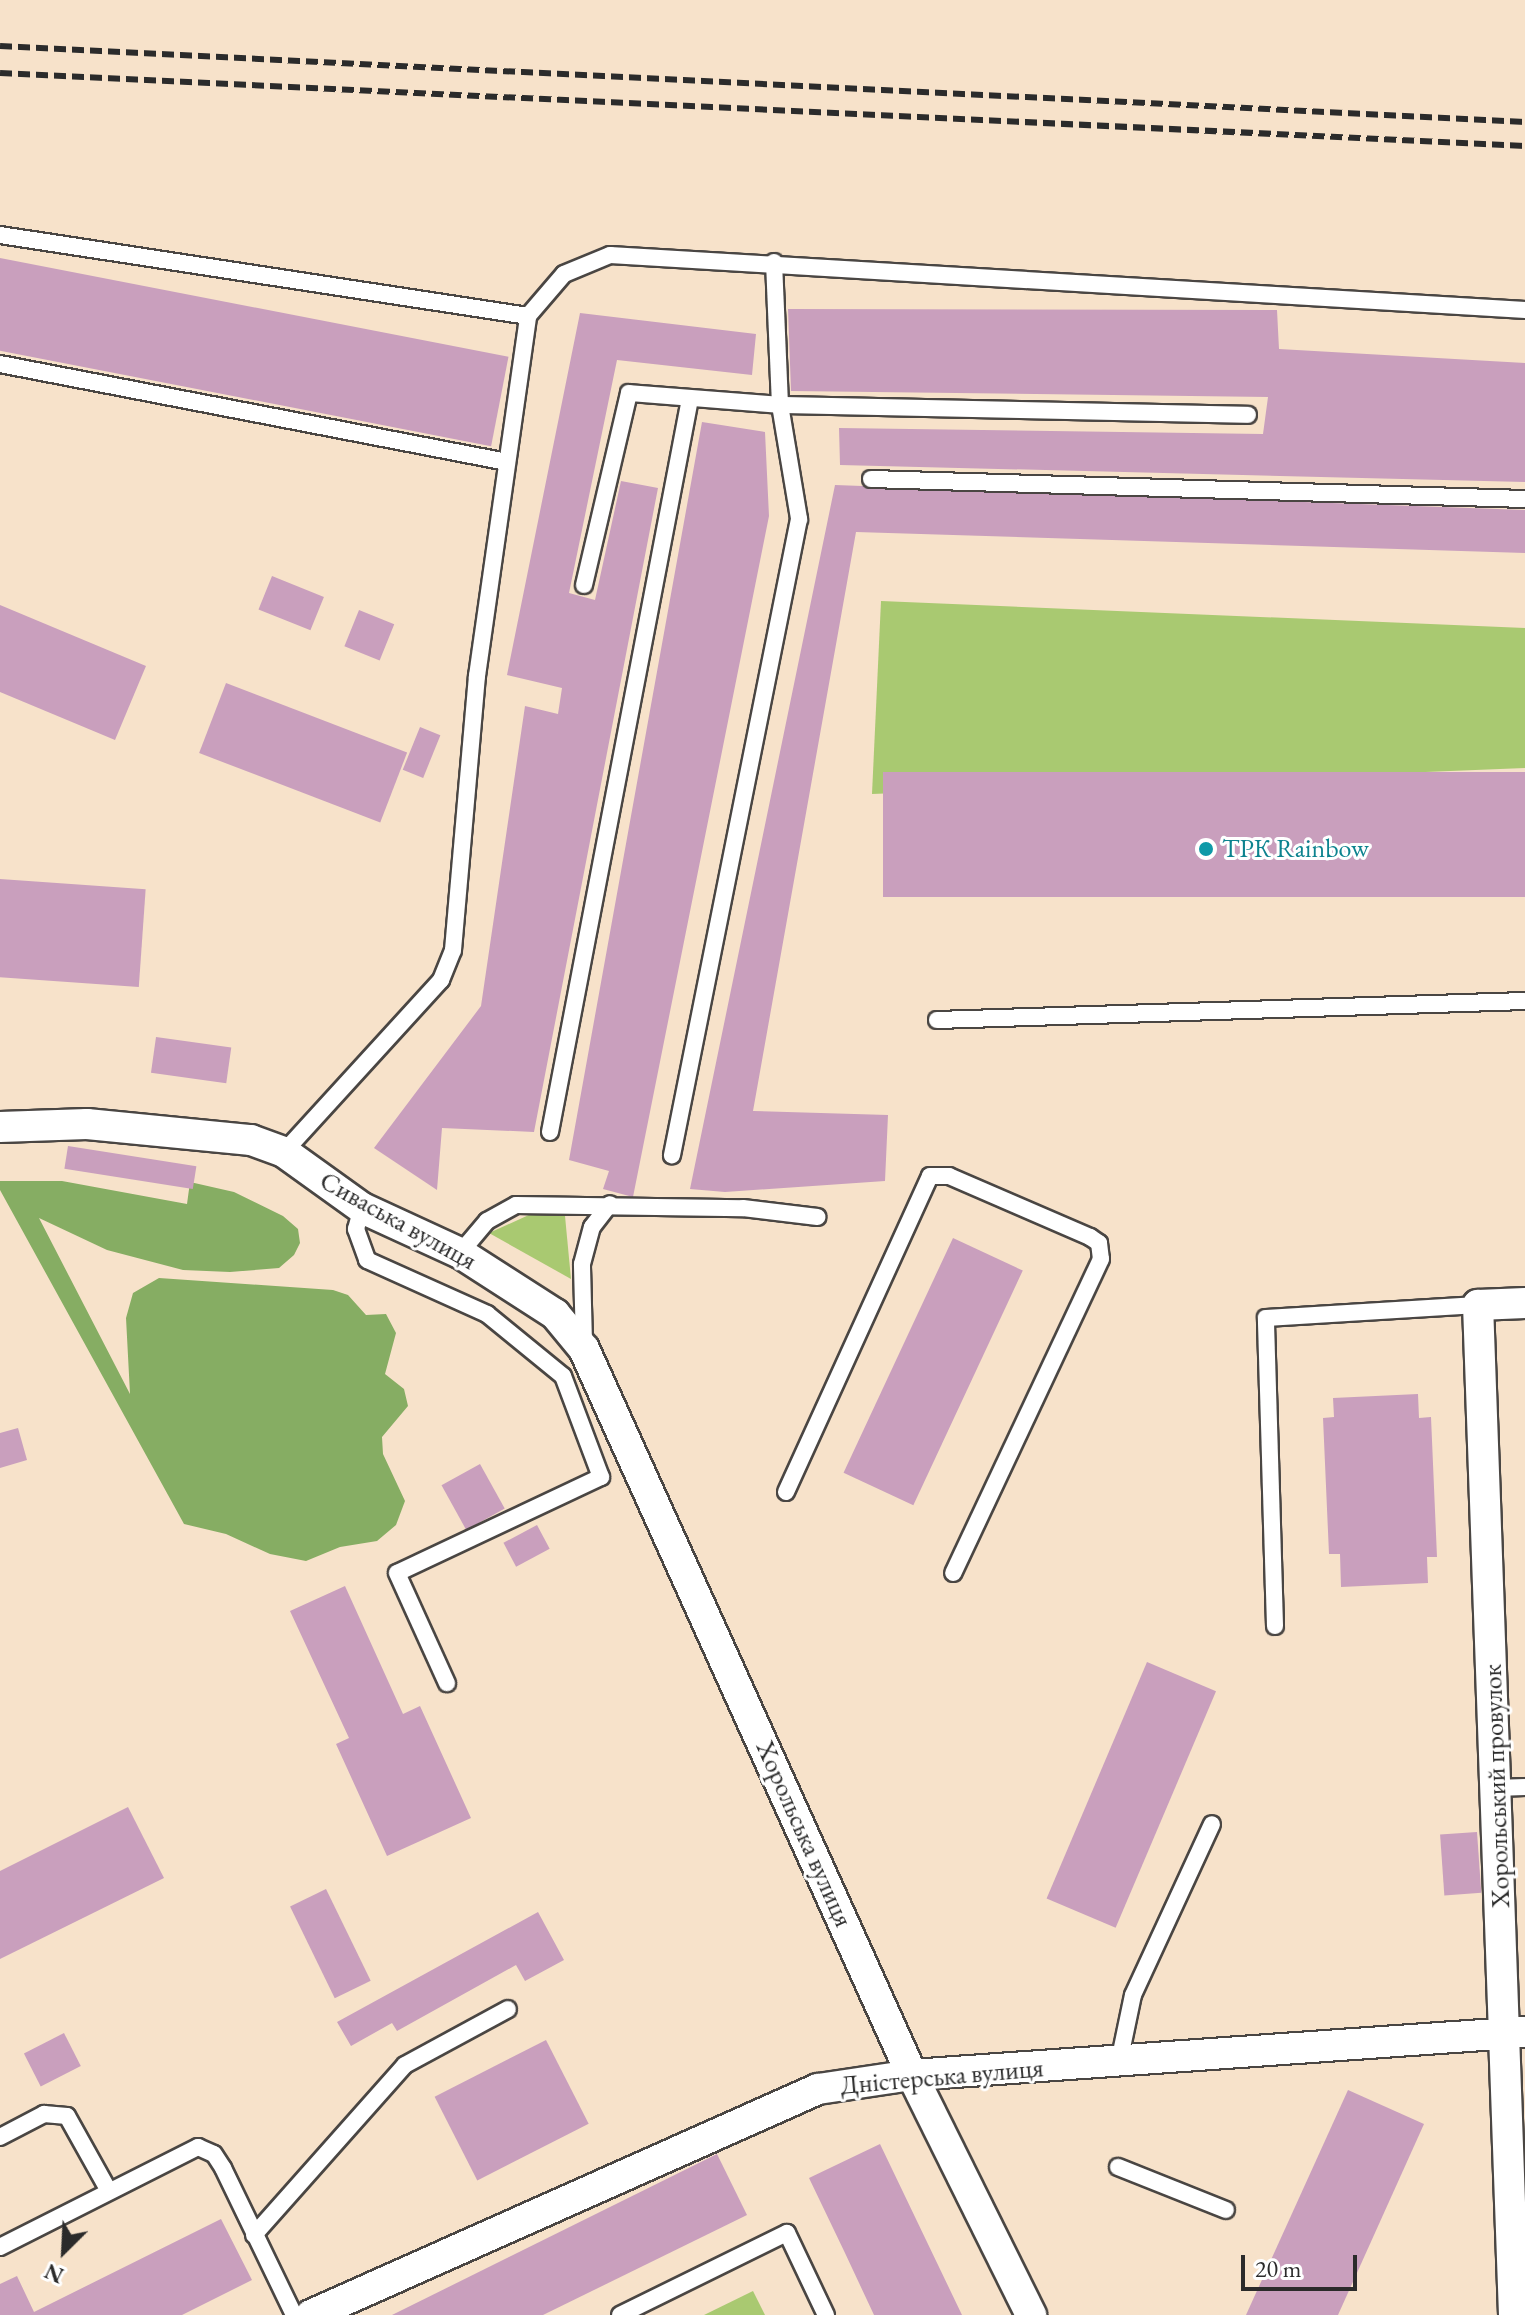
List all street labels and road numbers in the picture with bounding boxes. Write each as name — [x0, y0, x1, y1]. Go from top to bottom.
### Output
street label: Сиваська вулиця — [314, 1165, 482, 1277]
street label: Хорольський провулок — [1477, 1664, 1517, 1908]
street label: Хорольська вулиця — [749, 1736, 859, 1932]
street label: Дністерська вулиця — [839, 2053, 1045, 2101]

